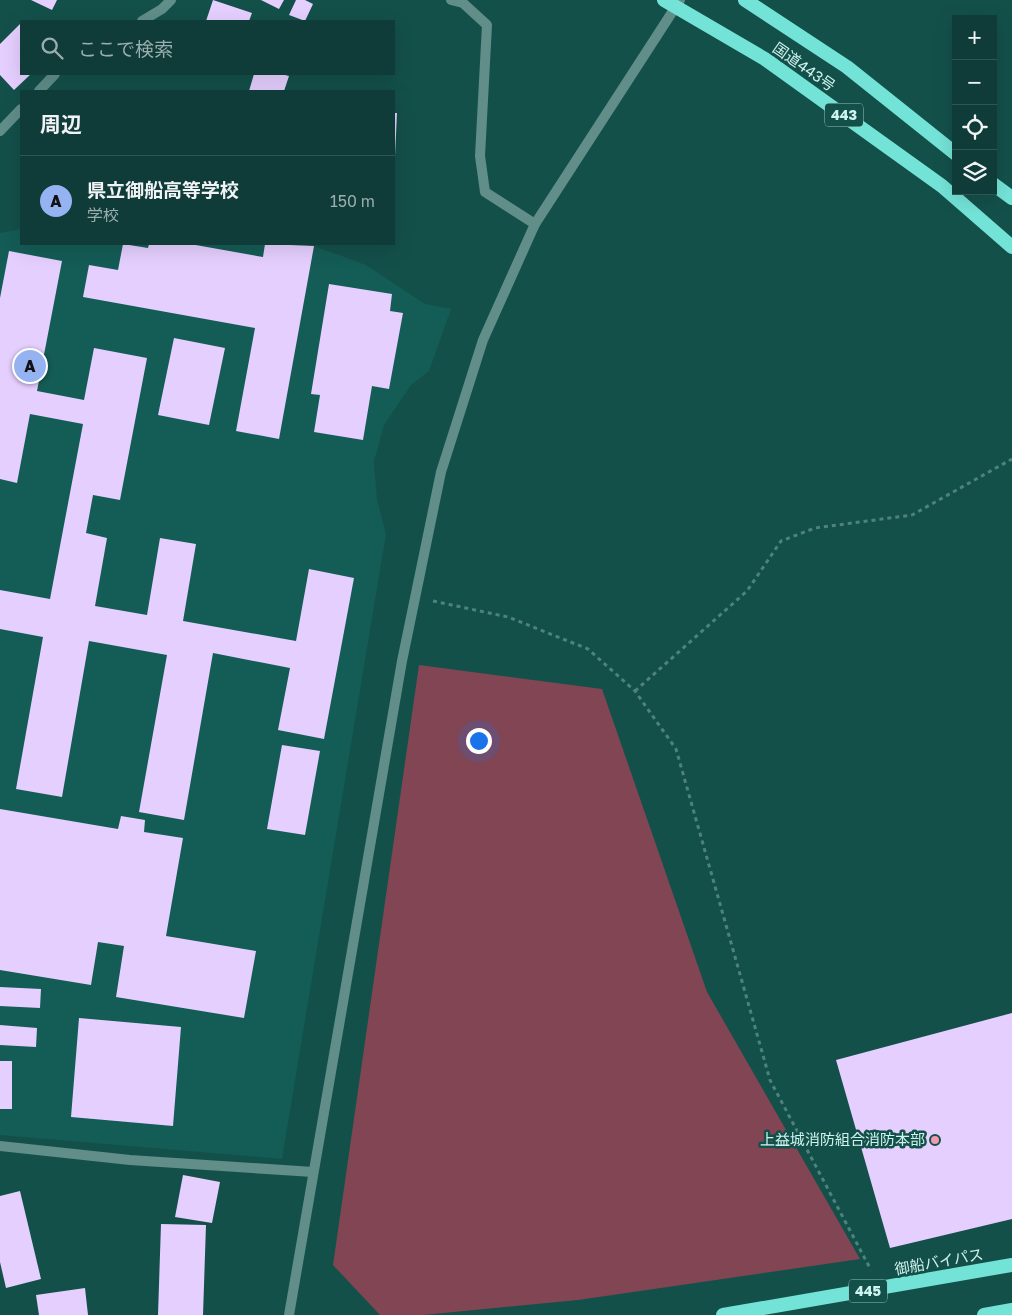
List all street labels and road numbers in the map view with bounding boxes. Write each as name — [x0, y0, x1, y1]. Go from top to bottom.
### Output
street label: 国道443号 — [770, 38, 839, 94]
road number: 443 — [825, 104, 863, 126]
street label: 御船バイパス — [893, 1244, 985, 1278]
road number: 445 — [849, 1280, 887, 1302]

